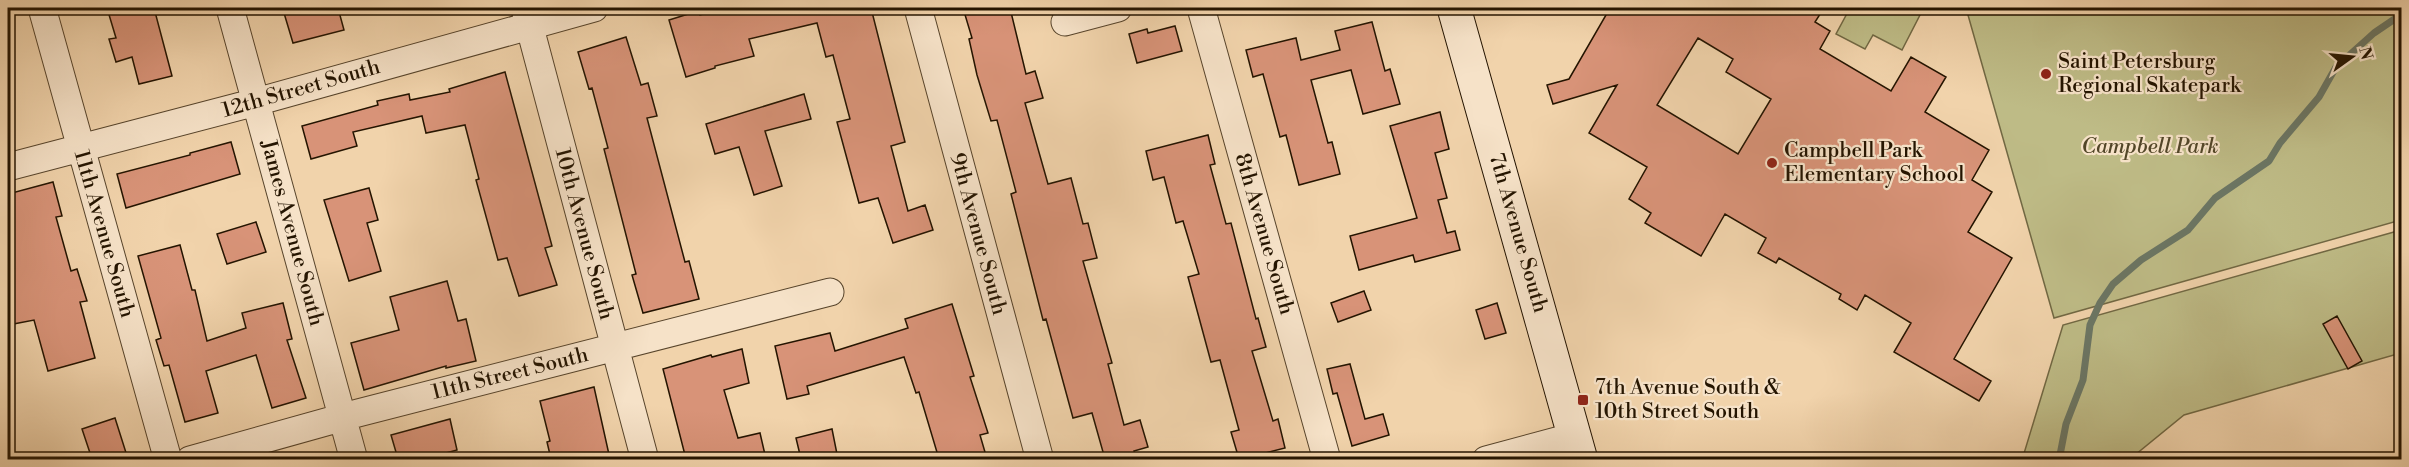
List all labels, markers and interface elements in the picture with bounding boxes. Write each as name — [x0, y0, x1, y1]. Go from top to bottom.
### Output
north arrow — [2322, 27, 2382, 87]
text: N — [2354, 45, 2377, 62]
place label: Saint Petersburg Regional Skatepark — [2058, 49, 2242, 99]
street label: 12th Street South — [219, 54, 384, 124]
marker: Saint Petersburg Regional Skatepark — [2039, 67, 2053, 81]
park label: Campbell Park — [2082, 134, 2218, 160]
street label: James Avenue South — [254, 136, 329, 329]
place label: Campbell Park Elementary School — [1784, 138, 1964, 188]
street label: 10th Avenue South — [549, 145, 620, 323]
street label: 11th Avenue South — [68, 147, 140, 321]
street label: 9th Avenue South — [944, 150, 1012, 318]
street label: 8th Avenue South — [1228, 150, 1300, 318]
street label: 7th Avenue South — [1483, 150, 1553, 316]
marker: Campbell Park Elementary School — [1765, 156, 1779, 170]
street label: 11th Street South — [429, 342, 592, 406]
place label: 7th Avenue South & 10th Street South — [1595, 375, 1781, 425]
marker: 7th Avenue South & 10th Street South — [1576, 393, 1590, 407]

